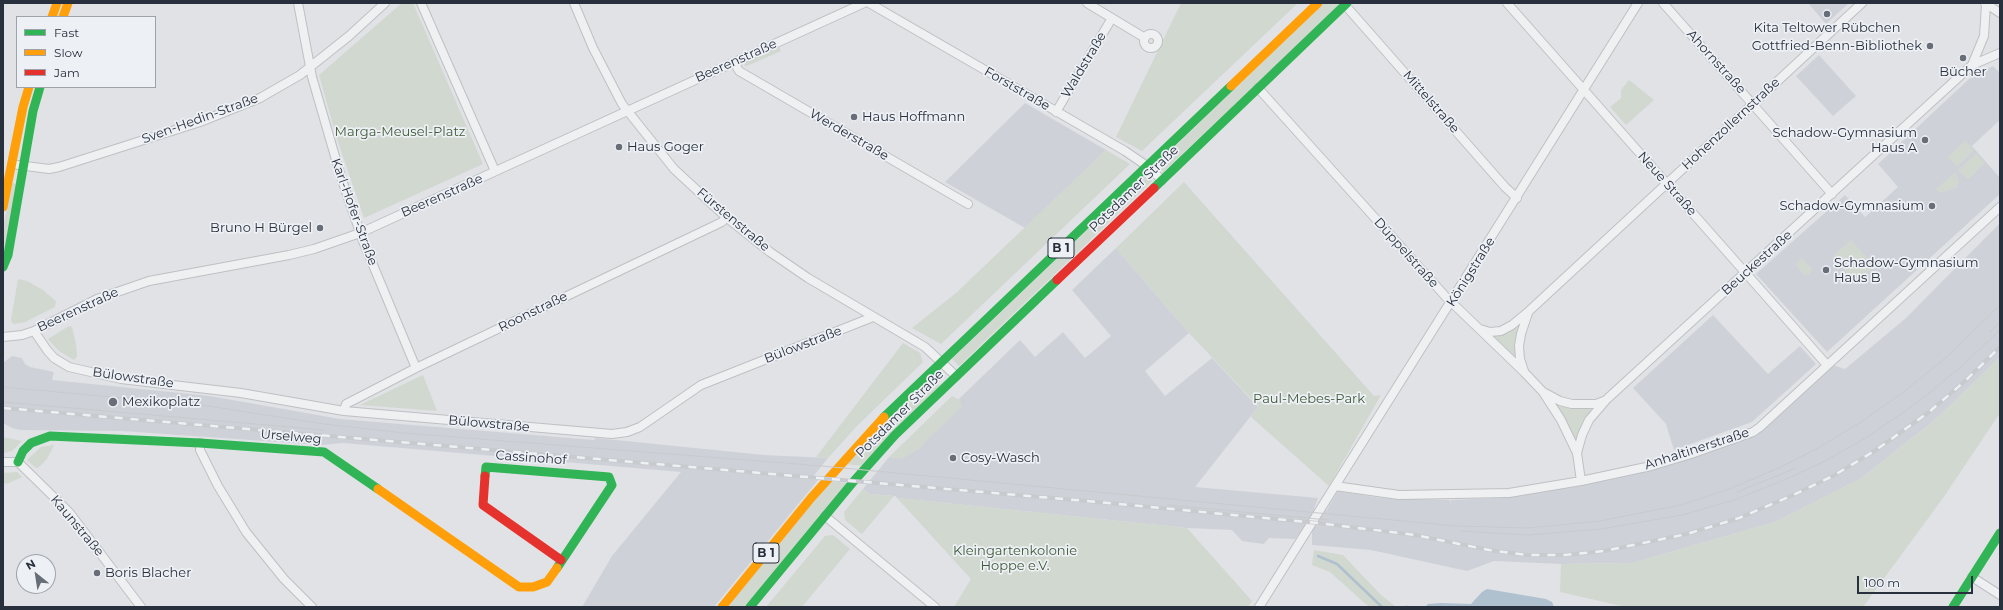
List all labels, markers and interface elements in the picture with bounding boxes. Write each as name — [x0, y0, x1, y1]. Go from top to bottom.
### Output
marker: Kita Teltower Rübchen — [1822, 9, 1832, 19]
legend — [16, 16, 156, 88]
place label: Kita Teltower Rübchen — [1754, 20, 1900, 36]
text: Fast — [54, 25, 79, 40]
street label: Ahornstraße — [1683, 27, 1749, 97]
street label: Waldstraße — [1058, 29, 1110, 101]
street label: Beerenstraße — [693, 36, 779, 86]
place label: Gottfried-Benn-Bibliothek — [1752, 38, 1922, 54]
marker: Gottfried-Benn-Bibliothek — [1925, 41, 1935, 51]
text: Slow — [54, 45, 83, 60]
marker: Bücher — [1958, 53, 1968, 63]
street label: Forststraße — [981, 64, 1053, 114]
place label: Bücher — [1939, 64, 1987, 80]
text: Jam — [54, 65, 80, 80]
street label: Mittelstraße — [1400, 68, 1462, 136]
street label: Hohenzollernstraße — [1679, 75, 1783, 173]
street label: Sven-Hedin-Straße — [140, 91, 260, 147]
street label: Werderstraße — [807, 106, 891, 164]
place label: Haus Hoffmann — [862, 109, 965, 125]
marker: Haus Hoffmann — [849, 112, 859, 122]
park label: Marga-Meusel-Platz — [335, 124, 465, 140]
place label: Schadow-Gymnasium Haus A — [1773, 125, 1917, 156]
marker: Schadow-Gymnasium Haus A — [1920, 135, 1930, 145]
place label: Haus Goger — [627, 139, 704, 155]
marker: Haus Goger — [614, 142, 624, 152]
street label: Potsdamer Straße — [1086, 142, 1182, 236]
street label: Neue Straße — [1634, 149, 1700, 219]
street label: Karl-Hofer-Straße — [327, 156, 381, 268]
street label: Beerenstraße — [399, 171, 485, 221]
street label: Fürstenstraße — [693, 185, 773, 255]
place label: Schadow-Gymnasium — [1780, 198, 1924, 214]
marker: Schadow-Gymnasium — [1927, 201, 1937, 211]
street label: Düppelstraße — [1370, 215, 1442, 291]
place label: Bruno H Bürgel — [210, 220, 312, 236]
marker: Bruno H Bürgel — [315, 223, 325, 233]
street label: Beuckestraße — [1719, 227, 1795, 299]
street label: Königstraße — [1444, 234, 1498, 310]
road number: B 1 — [1048, 238, 1074, 258]
place label: Schadow-Gymnasium Haus B — [1834, 255, 1978, 286]
marker: Schadow-Gymnasium Haus B — [1821, 265, 1831, 275]
street label: Beerenstraße — [35, 284, 121, 336]
street label: Roonstraße — [496, 289, 570, 335]
street label: Bülowstraße — [762, 323, 844, 367]
street label: Bülowstraße — [91, 365, 175, 391]
street label: Potsdamer Straße — [853, 367, 947, 461]
park label: Paul-Mebes-Park — [1253, 391, 1365, 407]
place label: Mexikoplatz — [122, 394, 200, 410]
marker: Mexikoplatz — [107, 396, 119, 408]
street label: Bülowstraße — [448, 413, 530, 435]
street label: Anhaltinerstraße — [1643, 425, 1751, 473]
street label: Urselweg — [260, 427, 322, 447]
street label: Cassinohof — [495, 448, 567, 468]
place label: Cosy-Wasch — [961, 450, 1040, 466]
marker: Cosy-Wasch — [948, 453, 958, 463]
street label: Kaunstraße — [47, 492, 107, 560]
road number: B 1 — [753, 543, 779, 563]
park label: Kleingartenkolonie Hoppe e.V. — [953, 543, 1077, 574]
north arrow — [16, 554, 56, 594]
text: N — [23, 556, 38, 573]
place label: Boris Blacher — [105, 565, 191, 581]
marker: Boris Blacher — [92, 568, 102, 578]
scale bar — [1859, 568, 1975, 594]
text: 100 m — [1864, 575, 1900, 590]

